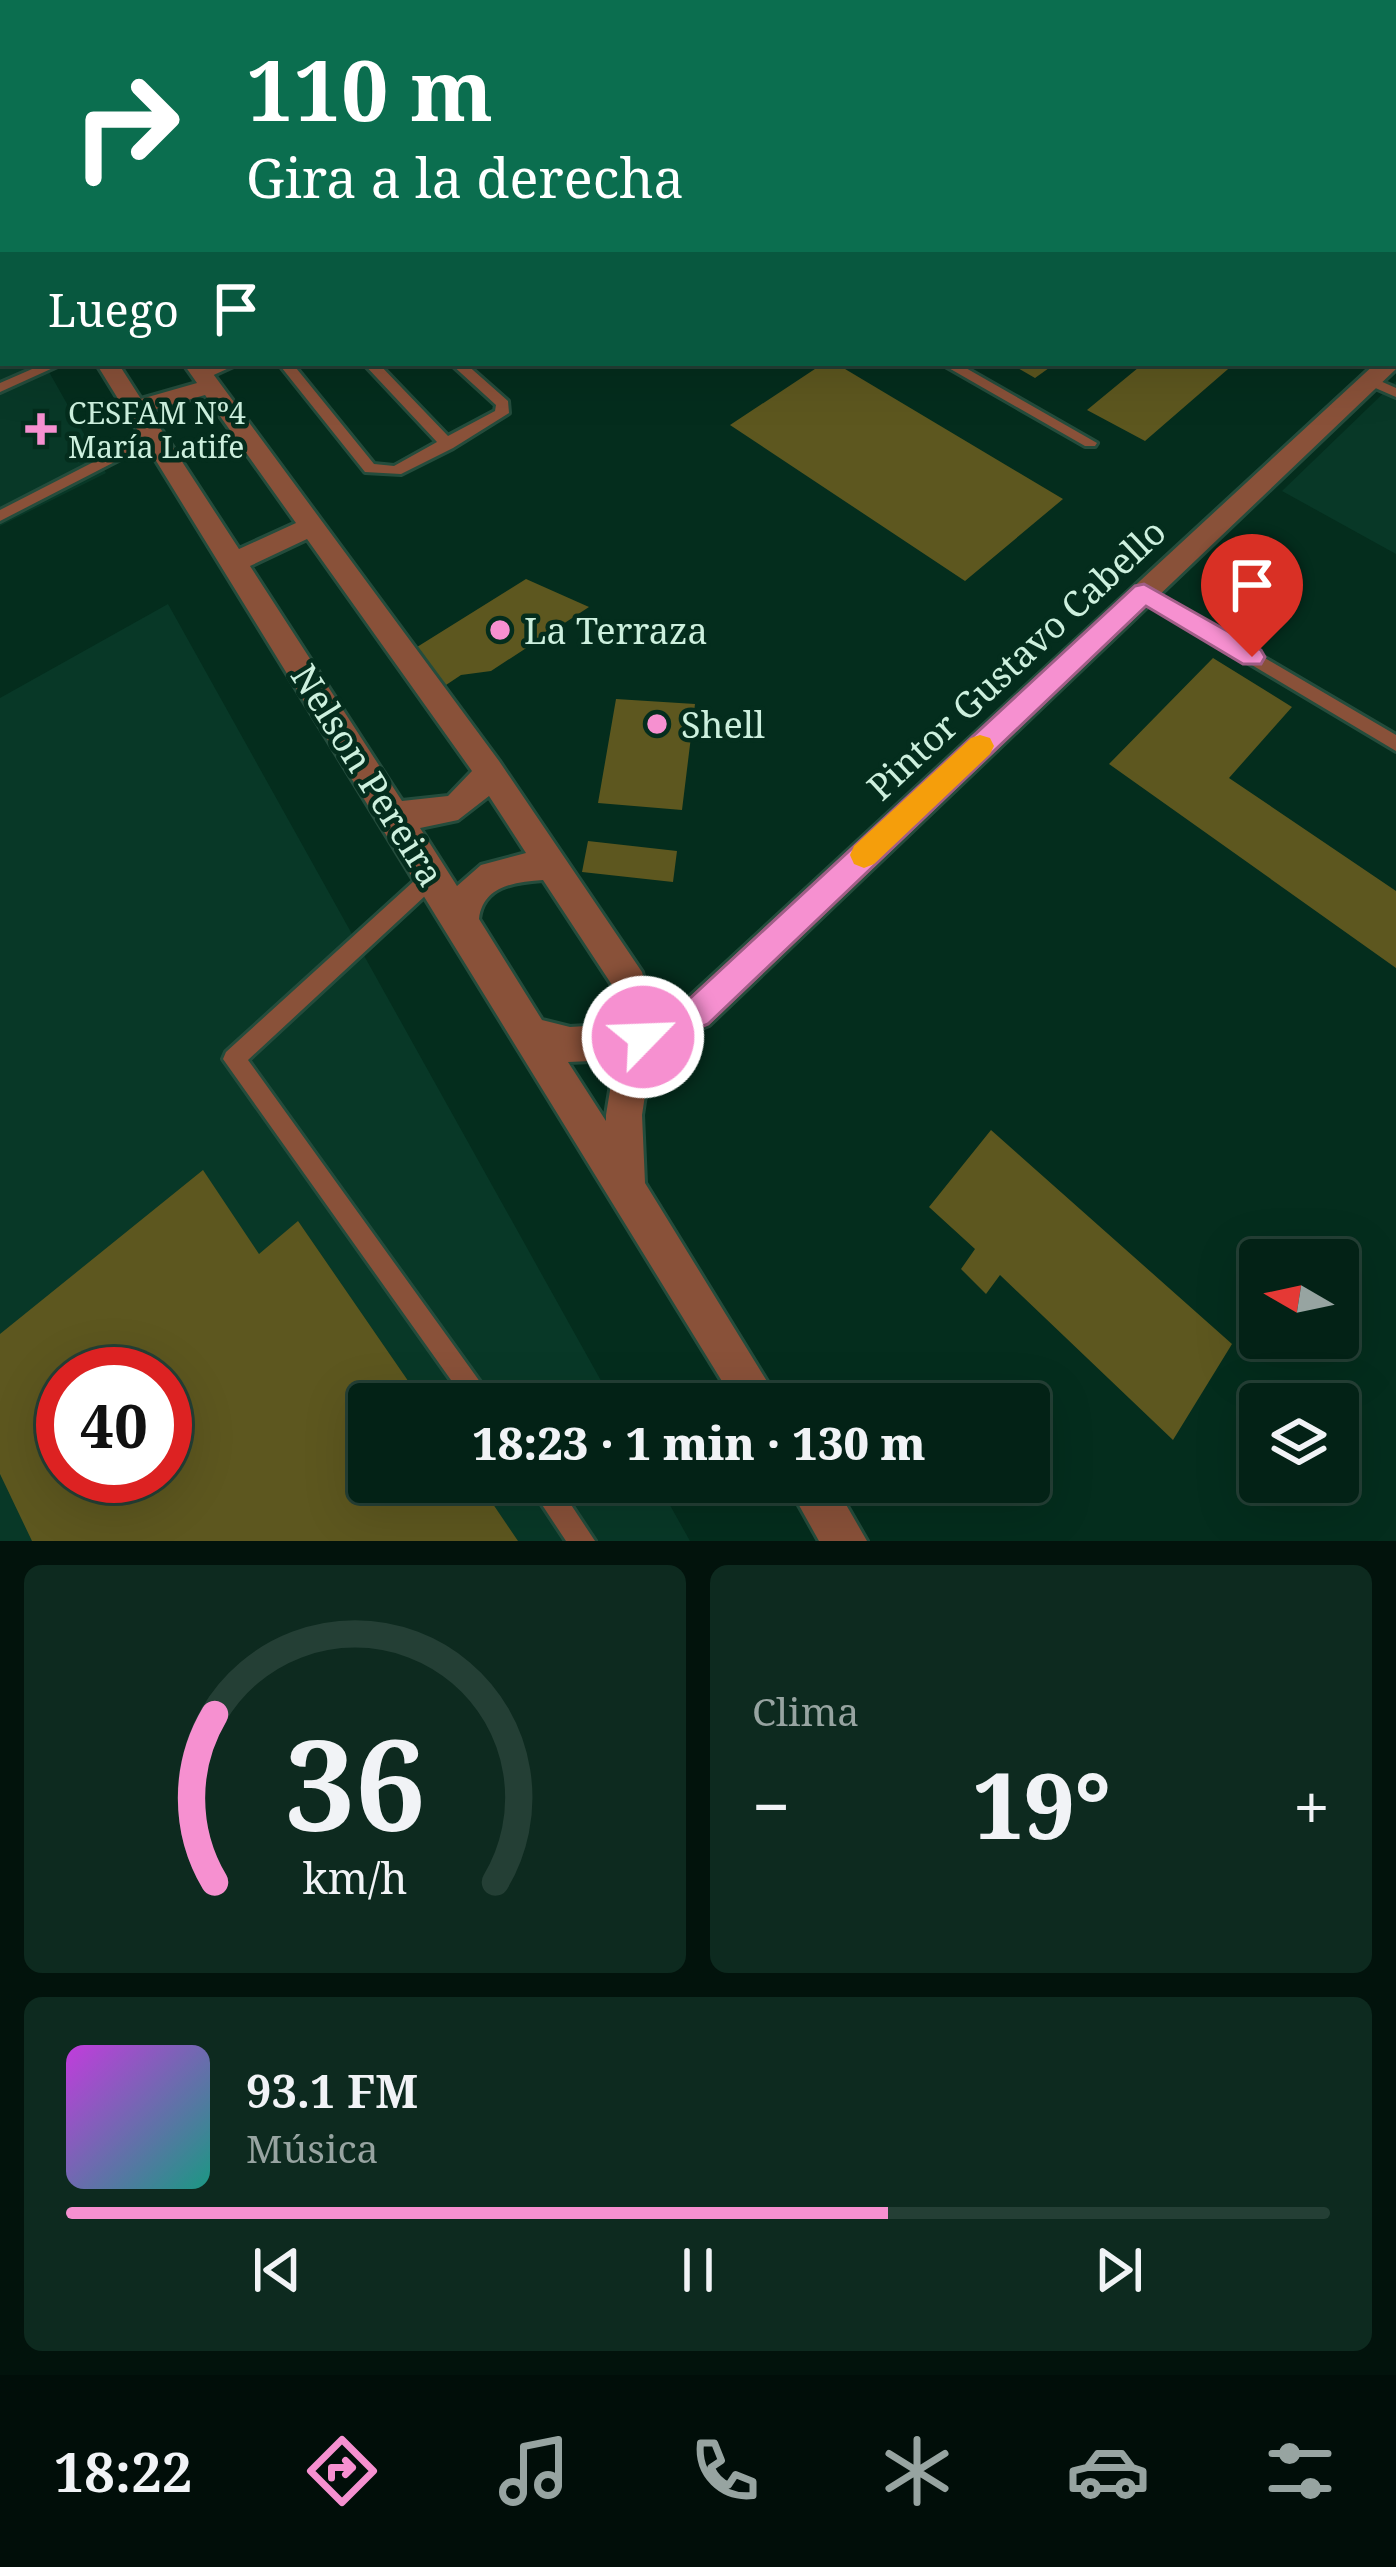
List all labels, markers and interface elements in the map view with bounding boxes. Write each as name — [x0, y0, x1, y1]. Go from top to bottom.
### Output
text: 110 m — [246, 31, 493, 146]
icon: right — [48, 48, 204, 204]
text: Gira a la derecha — [246, 140, 684, 214]
icon: arrive — [203, 276, 269, 342]
text: Luego — [48, 279, 179, 340]
place label: CESFAM Nº4 María Latife — [68, 392, 246, 467]
marker: CESFAM Nº4 María Latife — [25, 413, 57, 445]
street label: Pintor Gustavo Cabello — [856, 507, 1176, 811]
pin — [1201, 534, 1303, 657]
icon: arrive — [1219, 552, 1285, 618]
place label: La Terraza — [524, 606, 708, 655]
marker: La Terraza — [487, 617, 513, 643]
street label: Nelson Pereira — [280, 655, 456, 895]
place label: Shell — [681, 700, 765, 749]
marker: Shell — [644, 711, 670, 737]
position arrow — [580, 974, 706, 1100]
north arrow — [1239, 1239, 1359, 1359]
map controls — [1239, 1239, 1359, 1503]
speed limit sign: 40 — [36, 1347, 192, 1503]
button: layers — [1239, 1383, 1359, 1503]
text: 18:23 · 1 min · 130 m — [472, 1412, 926, 1473]
text: Clima — [752, 1684, 859, 1737]
text: 36 — [284, 1698, 426, 1868]
text: 19° — [973, 1743, 1111, 1865]
text: − — [752, 1760, 790, 1850]
text: + — [1293, 1760, 1330, 1850]
text: km/h — [302, 1848, 408, 1907]
text: 93.1 FM — [246, 2060, 418, 2121]
text: Música — [246, 2121, 379, 2174]
icon: previous — [244, 2237, 310, 2303]
icon: pause — [665, 2237, 731, 2303]
icon: next — [1086, 2237, 1152, 2303]
icon: directions — [300, 2429, 384, 2513]
icon: music — [492, 2429, 576, 2513]
icon: phone — [683, 2429, 767, 2513]
icon: climate — [875, 2429, 959, 2513]
icon: car — [1066, 2429, 1150, 2513]
icon: filters — [1258, 2429, 1342, 2513]
text: 18:22 — [54, 2434, 192, 2508]

